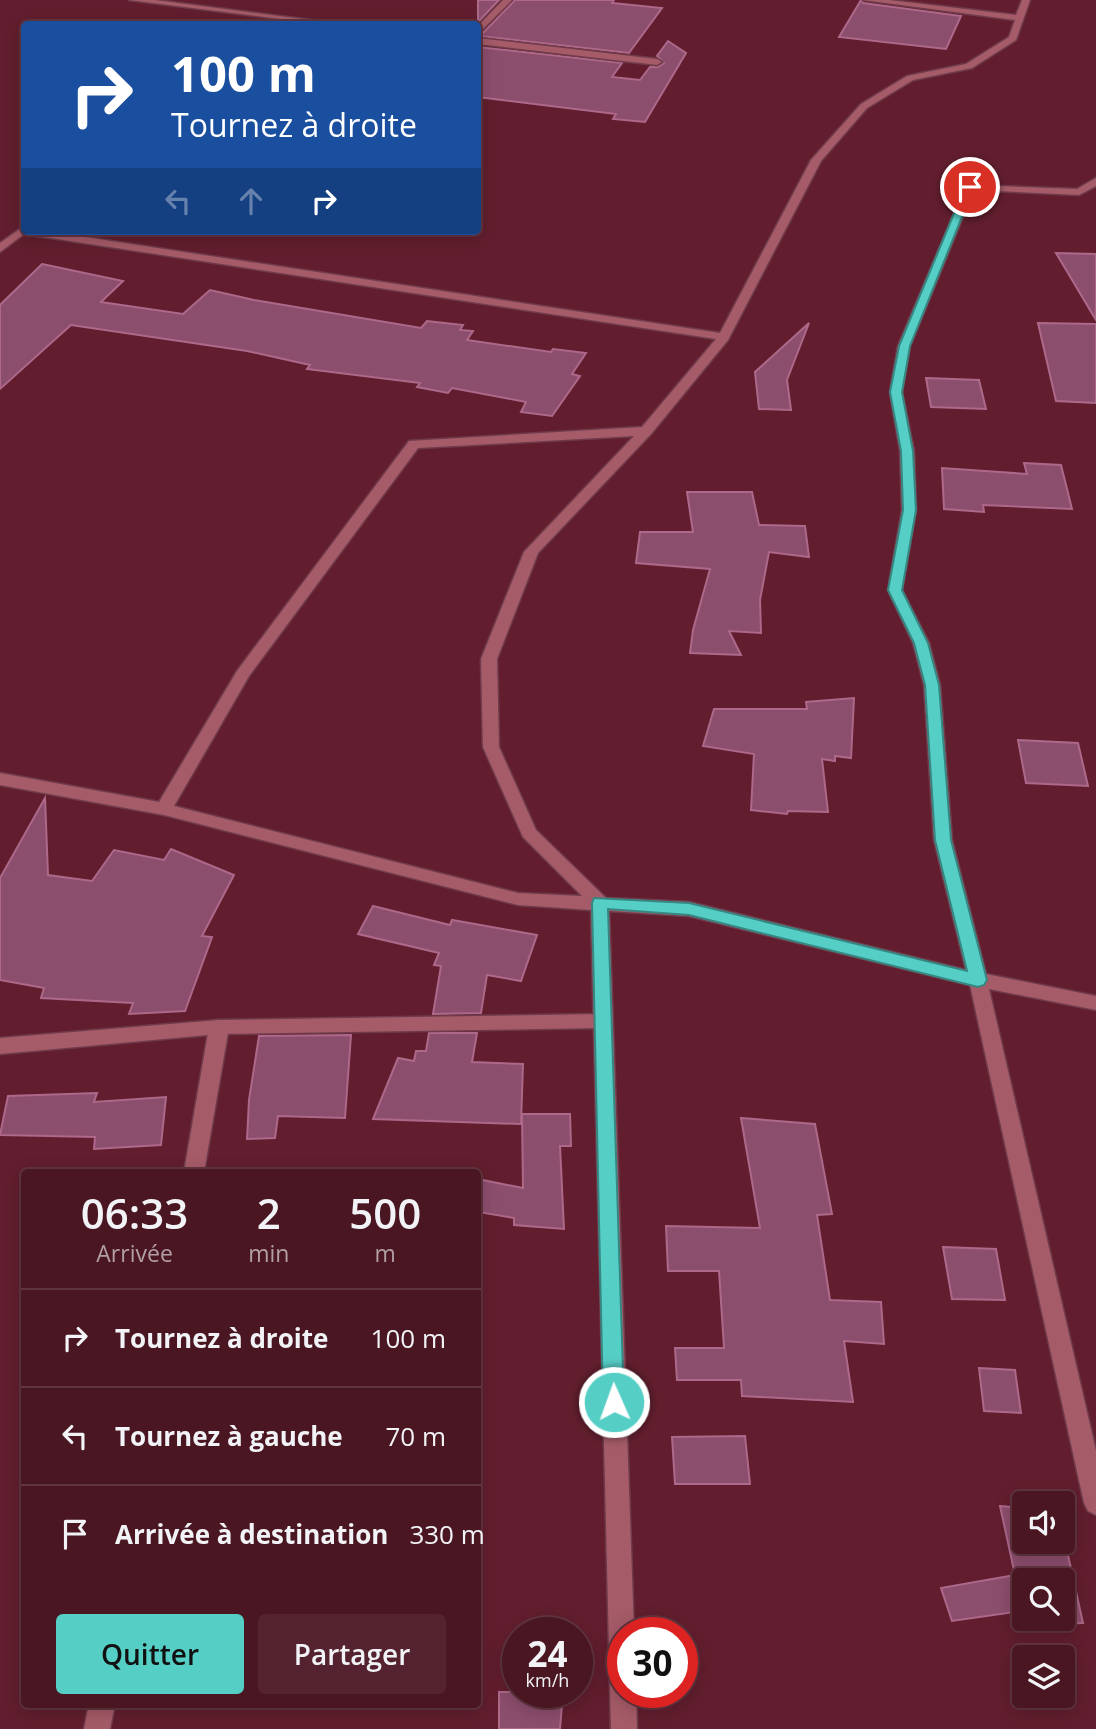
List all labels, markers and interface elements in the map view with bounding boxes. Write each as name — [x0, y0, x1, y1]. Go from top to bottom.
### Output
text: 100 m — [171, 40, 316, 106]
icon: right — [56, 49, 147, 140]
text: Tournez à droite — [171, 103, 417, 146]
pin — [940, 157, 1000, 217]
icon: arrive — [951, 168, 989, 206]
icon: left — [159, 182, 197, 220]
icon: ahead — [232, 182, 270, 220]
icon: right — [305, 182, 343, 220]
text: 06:33 — [81, 1184, 188, 1241]
text: 2 — [257, 1184, 281, 1241]
text: 500 — [349, 1184, 421, 1241]
text: Arrivée — [96, 1237, 173, 1269]
text: min — [248, 1237, 289, 1269]
text: m — [375, 1237, 396, 1269]
icon: right — [56, 1319, 94, 1357]
text: Tournez à droite — [115, 1320, 328, 1356]
text: 100 m — [371, 1320, 446, 1356]
position arrow — [577, 1365, 651, 1439]
icon: left — [56, 1417, 94, 1455]
text: Tournez à gauche — [115, 1418, 343, 1454]
text: 70 m — [385, 1418, 446, 1454]
map controls — [1012, 1491, 1075, 1708]
button: sound — [1012, 1491, 1075, 1554]
icon: arrive — [56, 1515, 94, 1553]
text: Arrivée à destination — [115, 1516, 388, 1552]
text: 330 m — [409, 1516, 485, 1552]
button: search — [1012, 1568, 1075, 1631]
button: Quitter — [56, 1614, 244, 1694]
button: Partager — [258, 1614, 446, 1694]
speed limit sign: 30 — [607, 1617, 698, 1708]
text: 24 — [527, 1630, 568, 1677]
button: layers — [1012, 1645, 1075, 1708]
text: km/h — [526, 1668, 569, 1692]

